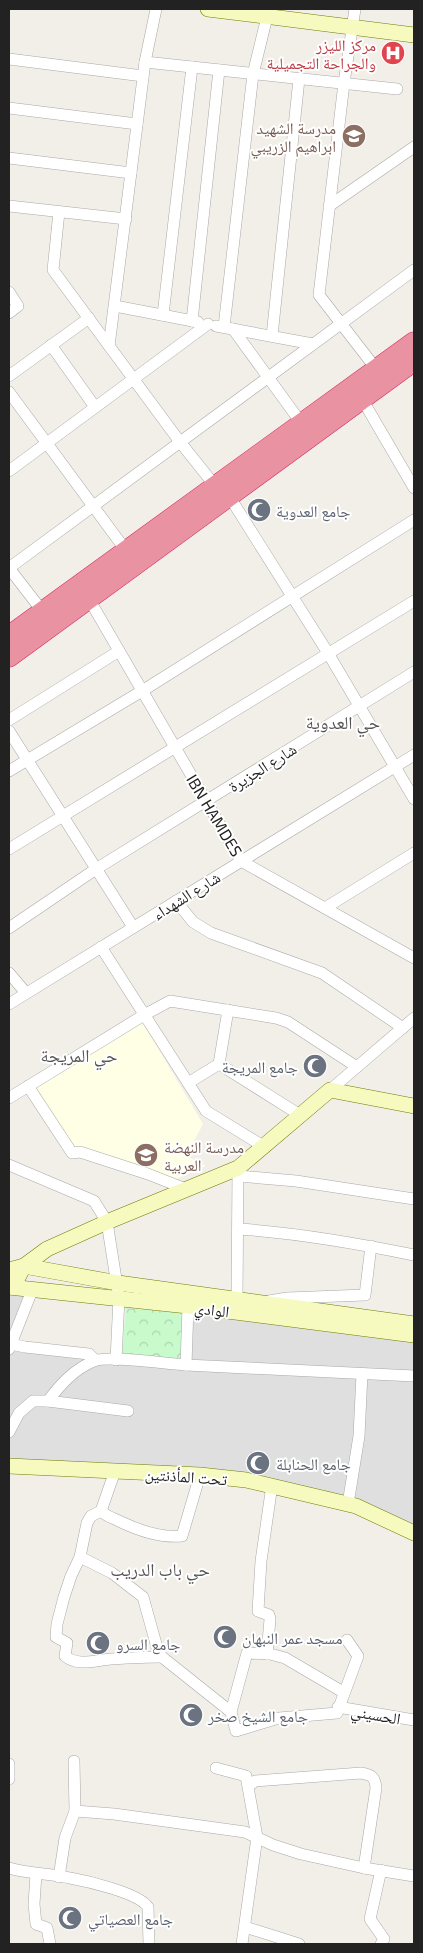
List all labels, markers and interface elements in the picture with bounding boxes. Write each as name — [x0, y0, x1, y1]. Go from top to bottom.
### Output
place label: مركز الليزر والجراحة التجميلية — [267, 35, 376, 73]
hospital icon: مركز الليزر والجراحة التجميلية — [380, 40, 406, 66]
place label: مدرسة الشهيد ابراهيم الزريبي — [251, 118, 336, 159]
school or university icon: مدرسة الشهيد ابراهيم الزريبي — [341, 123, 367, 149]
mosque icon: جامع العدوية — [246, 497, 272, 523]
place label: جامع العدوية — [276, 501, 350, 522]
district label: حي العدوية — [306, 711, 380, 738]
street label: شارع الجزيرة — [224, 739, 301, 797]
street label: IBN HAMDES — [183, 771, 247, 859]
street label: شارع الشهداء — [149, 867, 224, 925]
district label: حي المريجة — [41, 1044, 117, 1071]
mosque icon: جامع المريجة — [302, 1053, 328, 1079]
place label: جامع المريجة — [222, 1057, 298, 1078]
place label: مدرسة النهضة العربية — [164, 1137, 244, 1175]
school or university icon: مدرسة النهضة العربية — [133, 1142, 159, 1168]
street label: الوادي — [193, 1297, 231, 1325]
mosque icon: جامع الحنابلة — [245, 1450, 271, 1476]
place label: جامع الحنابلة — [276, 1454, 351, 1475]
street label: تحت المأذنتين — [144, 1464, 228, 1490]
district label: حي باب الدريب — [110, 1558, 210, 1585]
mosque icon: مسجد عمر النبهان — [212, 1624, 238, 1650]
place label: مسجد عمر النبهان — [242, 1628, 343, 1649]
mosque icon: جامع السرو — [85, 1630, 111, 1656]
place label: جامع السرو — [116, 1634, 180, 1655]
street label: الحسيني — [349, 1700, 402, 1732]
mosque icon: جامع الشيخ صخر — [178, 1702, 204, 1728]
place label: جامع الشيخ صخر — [207, 1706, 308, 1727]
mosque icon: جامع العصياتي — [57, 1905, 83, 1931]
place label: جامع العصياتي — [88, 1909, 173, 1932]

